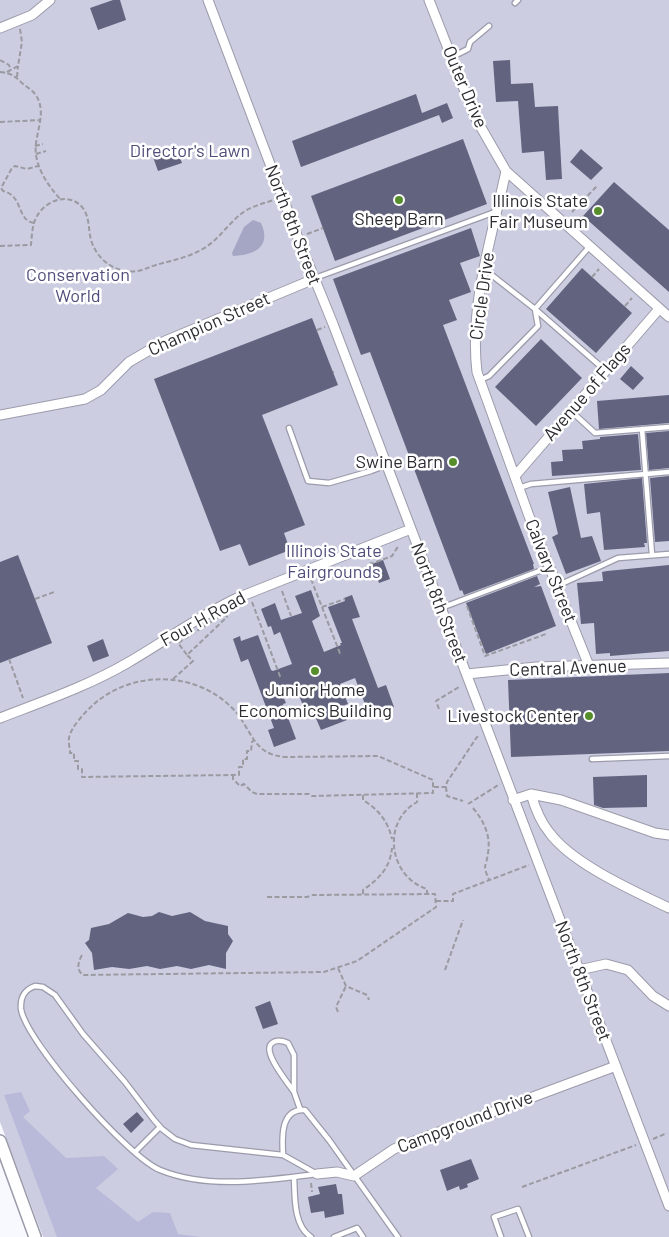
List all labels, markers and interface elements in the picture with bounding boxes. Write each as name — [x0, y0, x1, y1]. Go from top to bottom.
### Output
street label: Outer Drive — [438, 43, 492, 131]
park label: Director's Lawn — [130, 140, 250, 162]
street label: North 8th Street — [260, 162, 326, 288]
place label: Illinois State Fair Museum — [489, 190, 588, 232]
marker: Sheep Barn — [393, 194, 405, 206]
marker: Illinois State Fair Museum — [592, 205, 604, 217]
place label: Sheep Barn — [354, 208, 444, 230]
street label: Circle Drive — [465, 251, 499, 341]
park label: Conservation World — [26, 264, 130, 306]
street label: Champion Street — [145, 287, 273, 361]
street label: Avenue of Flags — [539, 339, 635, 445]
place label: Swine Barn — [356, 451, 443, 473]
marker: Swine Barn — [447, 456, 459, 468]
street label: Calvary Street — [520, 516, 582, 626]
park label: Illinois State Fairgrounds — [286, 540, 382, 582]
street label: North 8th Street — [406, 540, 472, 666]
street label: Four H Road — [157, 587, 249, 651]
street label: Central Avenue — [509, 655, 627, 681]
marker: Junior Home Economics Building — [309, 665, 321, 677]
place label: Junior Home Economics Building — [238, 679, 392, 722]
place label: Livestock Center — [447, 705, 579, 727]
marker: Livestock Center — [583, 710, 595, 722]
street label: North 8th Street — [550, 918, 616, 1044]
street label: Campground Drive — [394, 1086, 536, 1158]

